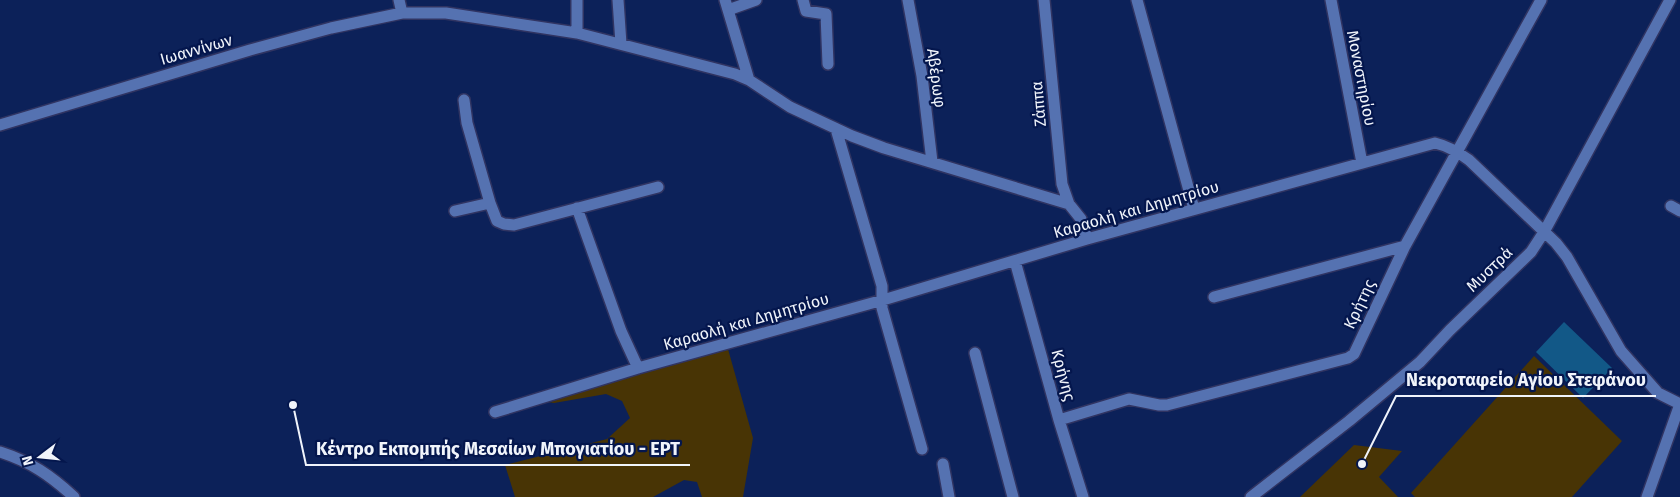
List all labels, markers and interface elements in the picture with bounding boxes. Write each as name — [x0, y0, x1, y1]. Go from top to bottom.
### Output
street label: Μοναστηρίου — [1343, 29, 1380, 128]
street label: Ιωαννίνων — [158, 30, 235, 69]
street label: Αβέρωφ — [923, 47, 950, 109]
street label: Ζάππα — [1027, 80, 1050, 128]
street label: Καραολή και Δημητρίου — [1051, 177, 1221, 242]
street label: Μυστρά — [1462, 243, 1516, 296]
street label: Κρήτης — [1340, 276, 1379, 332]
street label: Καραολή και Δημητρίου — [661, 289, 831, 354]
street label: Κρήνης — [1048, 347, 1080, 404]
callout: Νεκροταφείο Αγίου Στεφάνου — [1396, 363, 1656, 396]
text: Νεκροταφείο Αγίου Στεφάνου — [1406, 369, 1646, 391]
north arrow — [15, 432, 65, 482]
callout: Κέντρο Εκπομπής Μεσαίων Μπογιατίου - ΕΡΤ — [306, 432, 690, 465]
text: Κέντρο Εκπομπής Μεσαίων Μπογιατίου - ΕΡΤ — [316, 438, 680, 460]
text: N — [19, 454, 37, 467]

